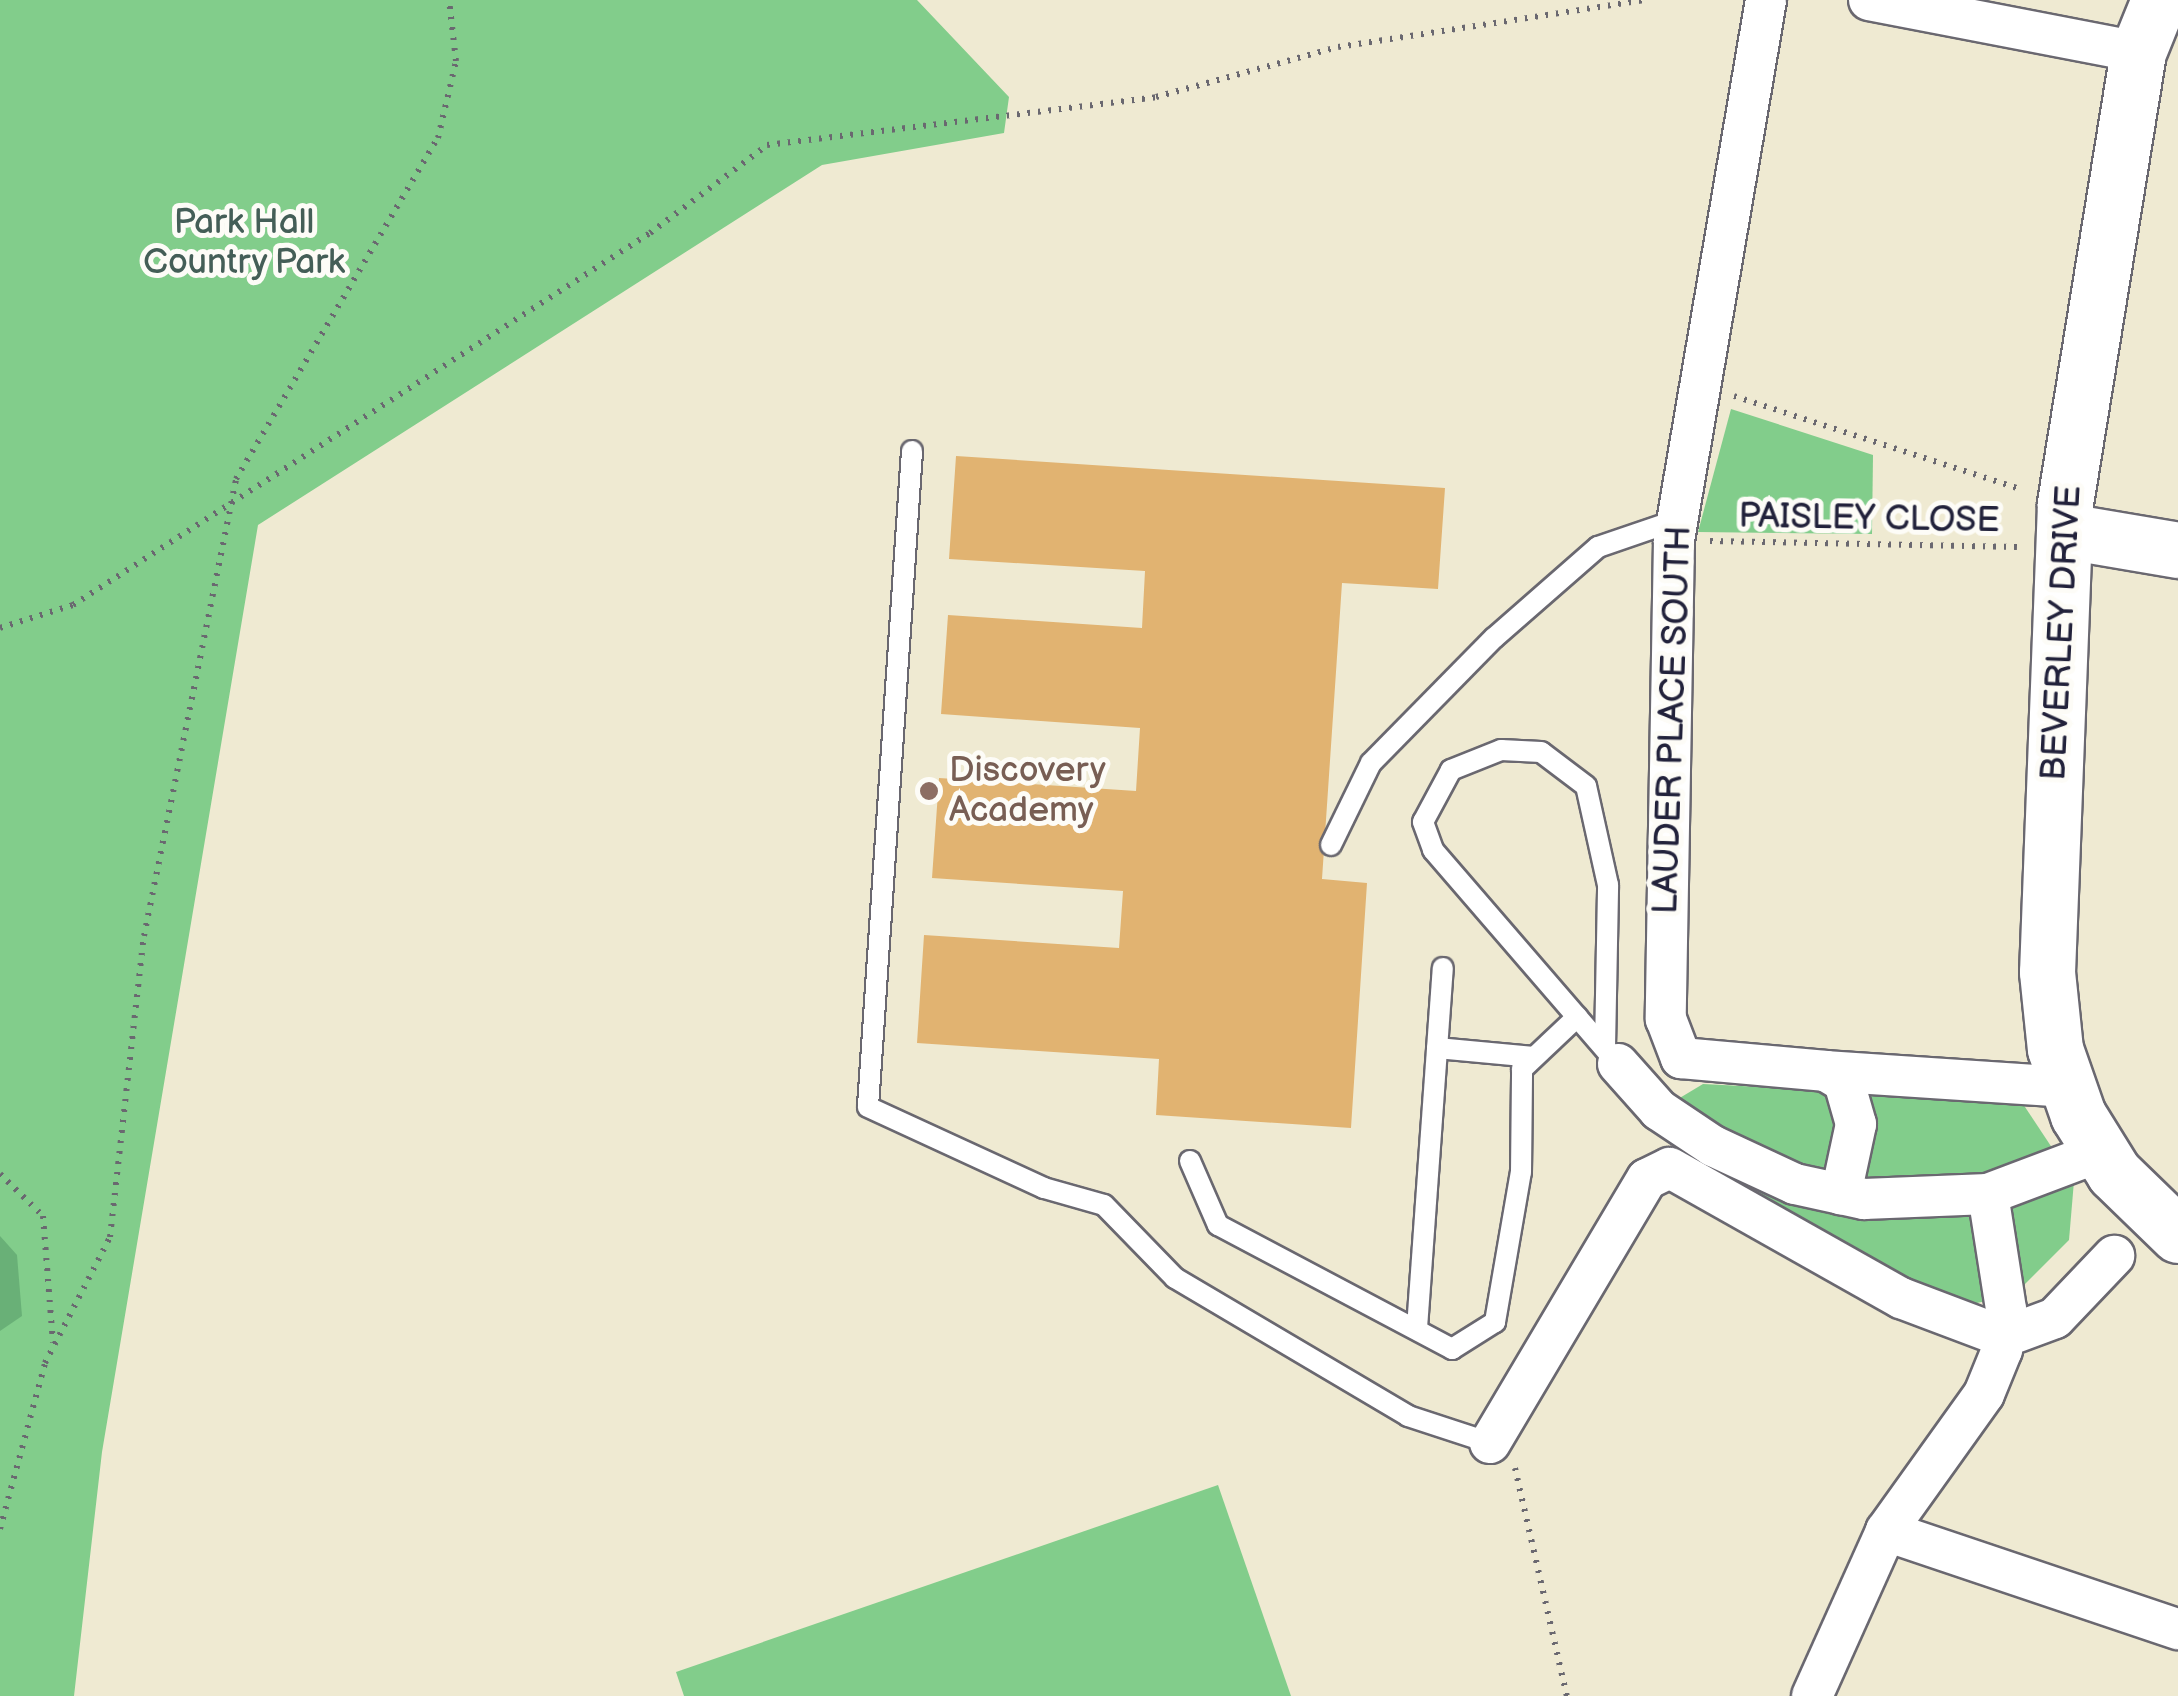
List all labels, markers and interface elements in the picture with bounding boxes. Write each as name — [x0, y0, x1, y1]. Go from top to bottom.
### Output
park label: Park Hall Country Park — [142, 202, 346, 284]
street label: BEVERLEY DRIVE — [2033, 484, 2091, 782]
street label: PAISLEY CLOSE — [1738, 496, 2000, 542]
street label: LAUDER PLACE SOUTH — [1645, 525, 1701, 915]
place label: Discovery Academy — [949, 750, 1106, 832]
marker: Discovery Academy — [918, 780, 940, 802]

